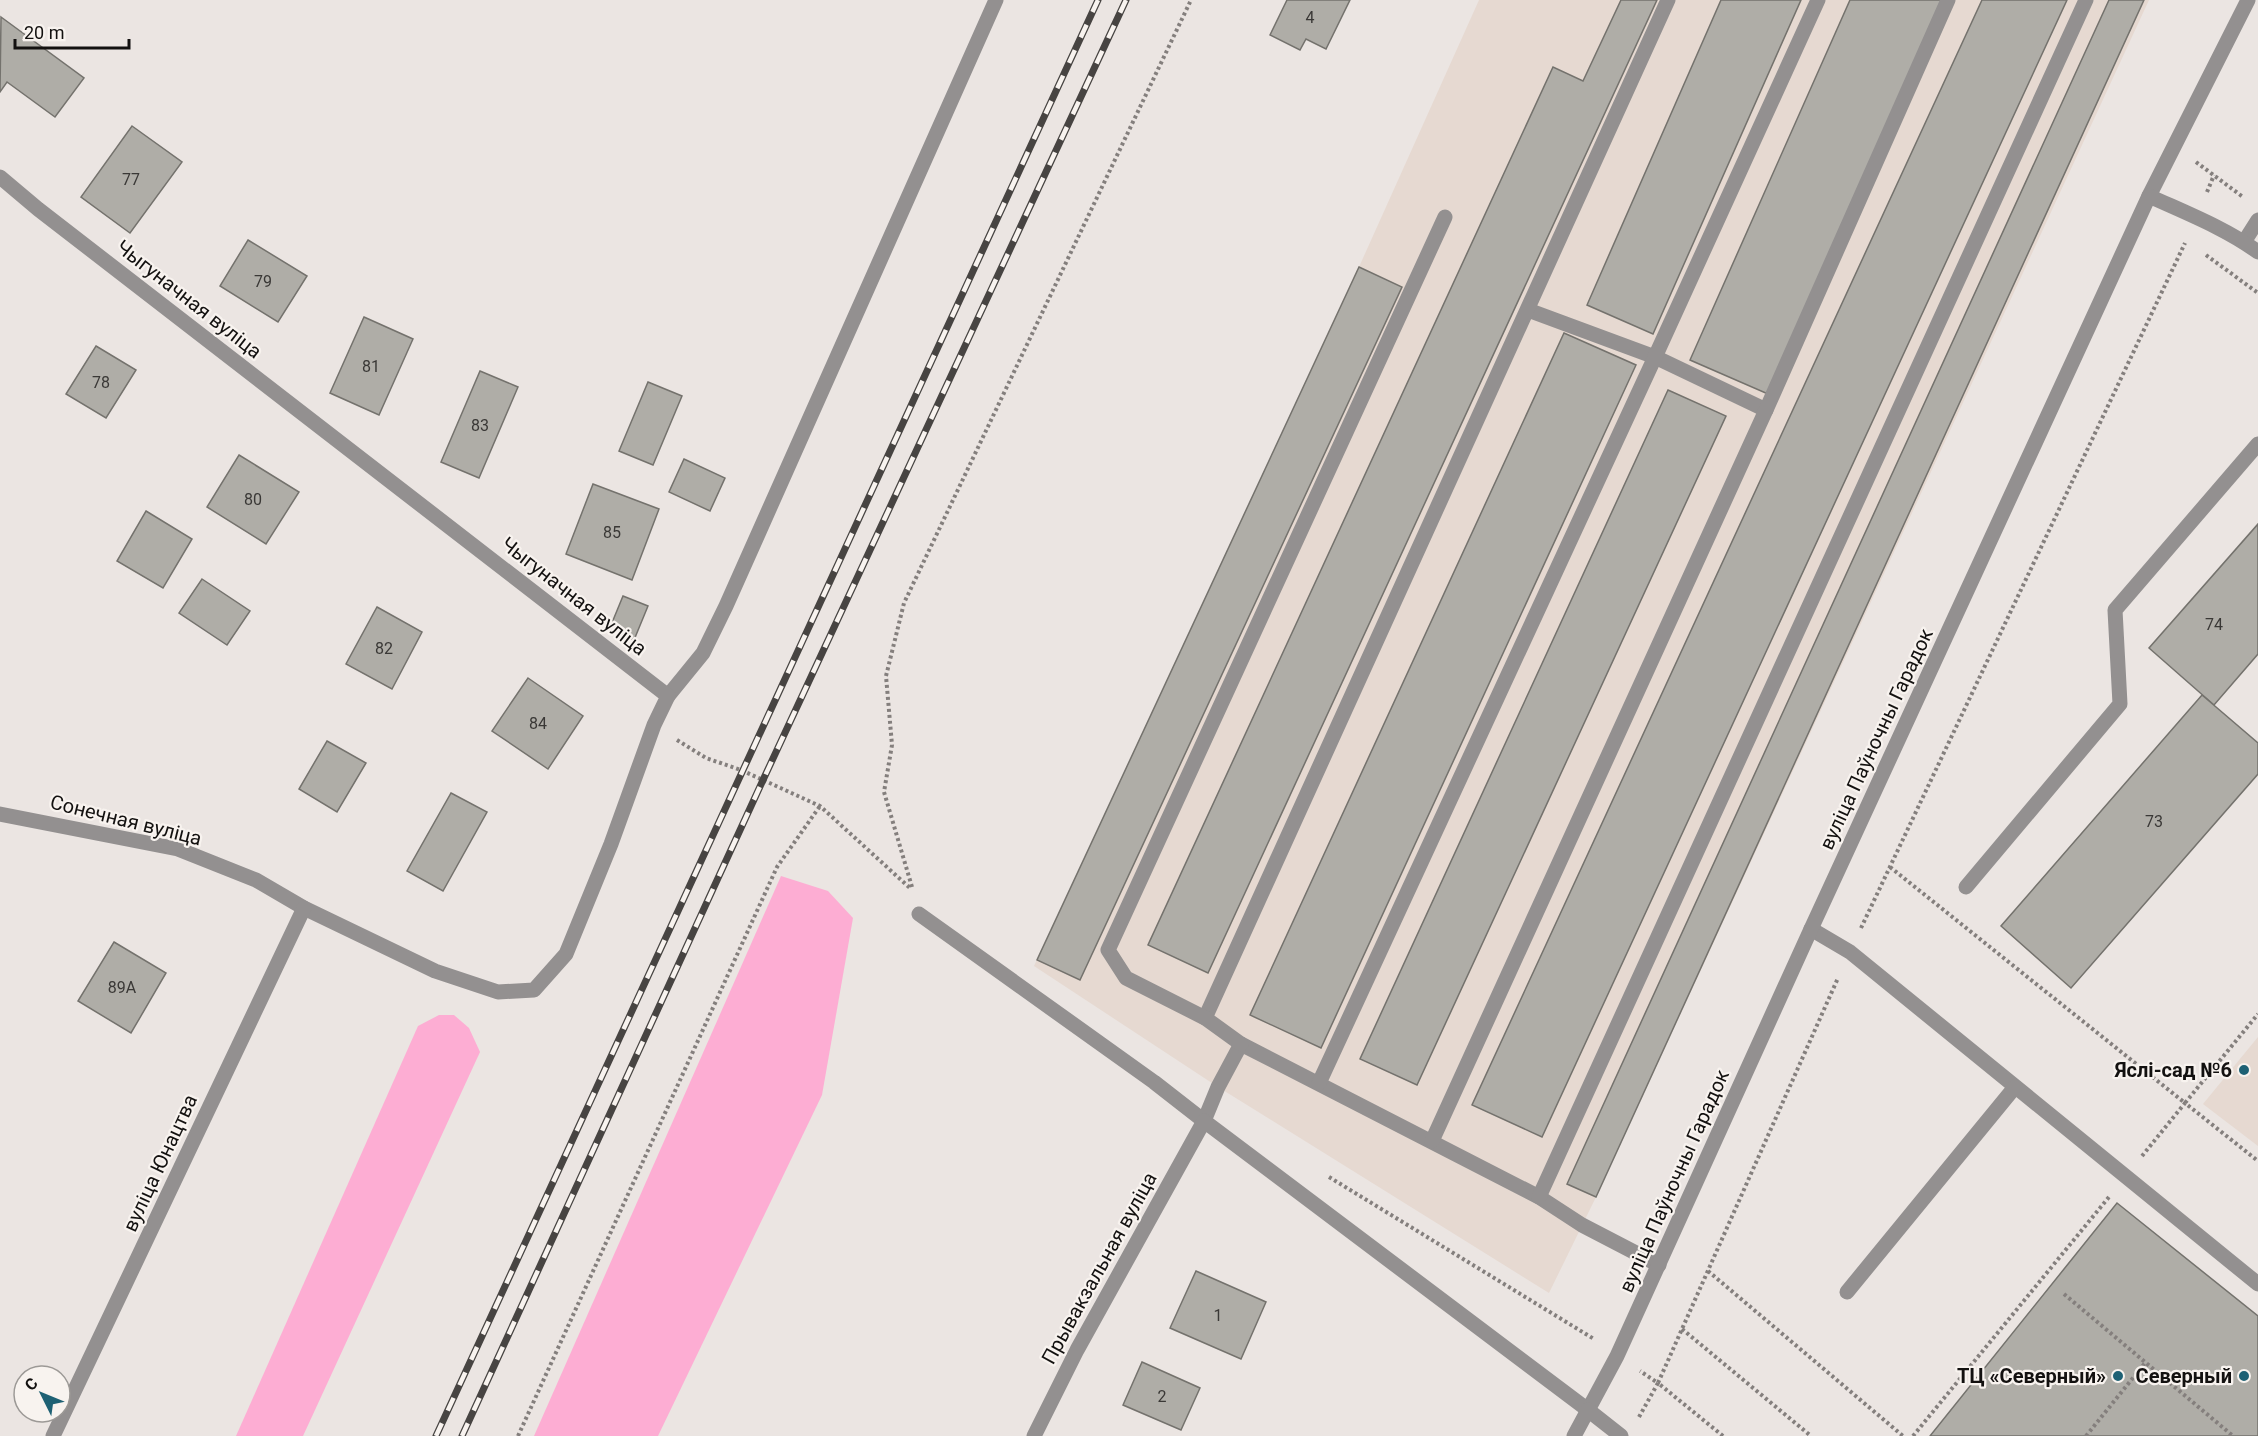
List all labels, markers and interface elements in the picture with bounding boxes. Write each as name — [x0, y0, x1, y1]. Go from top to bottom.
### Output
house number: 4 — [1306, 8, 1315, 27]
scale bar — [15, 12, 129, 50]
text: 20 m — [24, 22, 64, 43]
house number: 77 — [122, 170, 140, 189]
street label: Чыгуначная вуліца — [111, 235, 267, 363]
house number: 79 — [254, 272, 272, 291]
house number: 81 — [362, 357, 380, 376]
house number: 78 — [92, 373, 110, 392]
house number: 83 — [471, 416, 489, 435]
house number: 80 — [244, 490, 262, 509]
house number: 85 — [603, 523, 621, 542]
street label: Чыгуначная вуліца — [496, 532, 652, 660]
house number: 74 — [2205, 615, 2223, 634]
street label: вуліца Паўночны Гарадок — [1814, 624, 1938, 853]
house number: 82 — [375, 639, 393, 658]
house number: 84 — [529, 714, 547, 733]
street label: Сонечная вуліца — [48, 790, 204, 850]
house number: 73 — [2145, 812, 2163, 831]
house number: 89А — [108, 978, 137, 997]
place label: Яслі-сад №6 — [2114, 1058, 2232, 1082]
marker: Яслі-сад №6 — [2237, 1063, 2251, 1077]
street label: вуліца Паўночны Гарадок — [1614, 1066, 1734, 1296]
street label: вуліца Юнацтва — [118, 1091, 202, 1235]
street label: Прывакзальная вуліца — [1036, 1168, 1162, 1368]
house number: 1 — [1214, 1306, 1223, 1325]
north arrow — [12, 1364, 72, 1424]
place label: ТЦ «Северный» — [1957, 1364, 2106, 1388]
place label: Северный — [2136, 1364, 2232, 1388]
marker: ТЦ «Северный» — [2111, 1369, 2125, 1383]
marker: Северный — [2237, 1369, 2251, 1383]
text: С — [21, 1374, 42, 1394]
house number: 2 — [1158, 1387, 1167, 1406]

